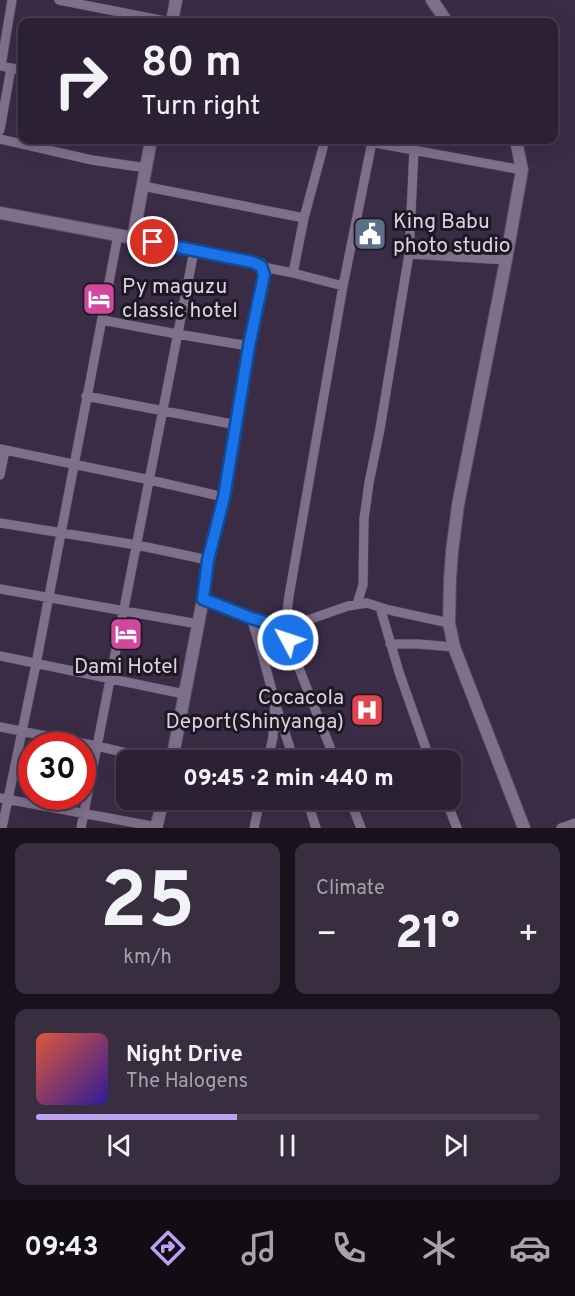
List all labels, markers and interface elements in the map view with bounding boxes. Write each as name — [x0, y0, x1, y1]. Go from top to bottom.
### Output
text: 80 m — [141, 38, 242, 91]
icon: right — [42, 42, 120, 120]
text: Turn right — [141, 90, 260, 124]
place label: King Babu photo studio — [393, 209, 511, 260]
pin — [127, 216, 178, 267]
public building icon: King Babu photo studio — [352, 216, 388, 252]
icon: arrive — [136, 225, 169, 258]
place label: Py maguzu classic hotel — [122, 274, 238, 325]
hotel icon: Py maguzu classic hotel — [81, 281, 117, 317]
position arrow — [256, 608, 320, 672]
hotel icon: Dami Hotel — [108, 616, 144, 652]
place label: Dami Hotel — [74, 654, 178, 681]
place label: Cocacola Deport(Shinyanga) — [166, 685, 344, 736]
hospital icon: Cocacola Deport(Shinyanga) — [349, 692, 385, 728]
speed limit sign: 30 — [18, 732, 96, 810]
text: 09:45 · 2 min · 440 m — [183, 766, 394, 793]
text: 25 — [100, 856, 195, 955]
text: Climate — [316, 876, 385, 902]
text: 21° — [395, 907, 460, 964]
text: − — [316, 915, 337, 957]
text: + — [518, 915, 539, 957]
text: km/h — [123, 945, 172, 971]
text: Night Drive — [126, 1042, 243, 1069]
text: The Halogens — [126, 1069, 248, 1095]
icon: previous — [103, 1129, 136, 1162]
icon: pause — [271, 1129, 304, 1162]
icon: next — [439, 1129, 472, 1162]
icon: directions — [147, 1227, 189, 1269]
icon: music — [238, 1227, 280, 1269]
icon: phone — [328, 1227, 370, 1269]
icon: climate — [418, 1227, 460, 1269]
icon: car — [509, 1227, 551, 1269]
text: 09:43 — [24, 1231, 99, 1265]

